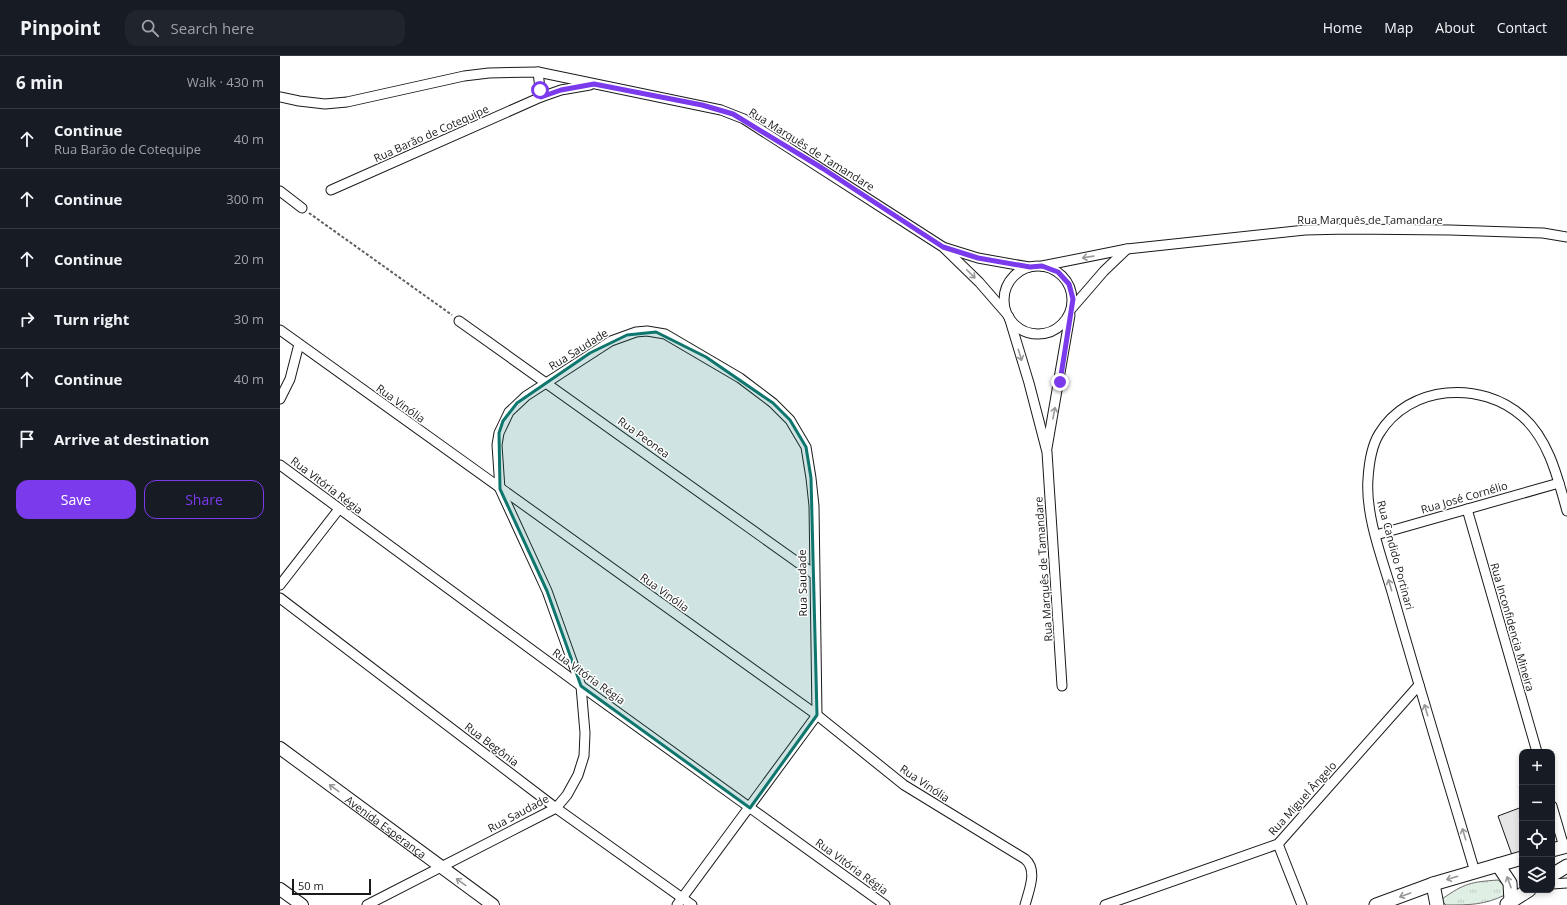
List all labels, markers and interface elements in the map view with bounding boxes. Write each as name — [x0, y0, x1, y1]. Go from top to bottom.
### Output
search box — [125, 10, 405, 46]
text: Pinpoint — [20, 15, 101, 41]
icon: search — [139, 17, 161, 39]
text: Search here — [171, 18, 254, 38]
text: Home — [1323, 18, 1362, 37]
text: Map — [1384, 18, 1413, 37]
text: About — [1435, 18, 1475, 37]
text: Contact — [1497, 18, 1547, 37]
text: 6 min — [16, 71, 63, 94]
text: Walk · 430 m — [187, 73, 264, 91]
route start — [531, 81, 549, 99]
street label: Rua Barão de Cotequipe — [371, 101, 491, 165]
street label: Rua Marquês de Tamandare — [746, 104, 878, 194]
text: Continue — [54, 120, 122, 140]
icon: ahead — [16, 128, 38, 150]
text: 40 m — [234, 130, 264, 148]
text: Rua Barão de Cotequipe — [54, 140, 201, 158]
icon: ahead — [16, 188, 38, 210]
text: Continue — [54, 189, 122, 209]
text: 300 m — [226, 190, 264, 208]
street label: Rua Marquês de Tamandare — [1297, 212, 1443, 227]
icon: ahead — [16, 248, 38, 270]
text: Continue — [54, 249, 122, 269]
text: 20 m — [234, 250, 264, 268]
one-way arrow — [1082, 253, 1095, 261]
one-way arrow — [966, 269, 976, 279]
icon: right — [16, 308, 38, 330]
text: Turn right — [54, 309, 129, 329]
text: 30 m — [234, 310, 264, 328]
street label: Rua Saudade — [546, 325, 610, 373]
one-way arrow — [1017, 348, 1024, 361]
icon: ahead — [16, 368, 38, 390]
text: Continue — [54, 369, 122, 389]
text: 40 m — [234, 370, 264, 388]
route end — [1051, 373, 1069, 391]
street label: Rua Vinólia — [374, 380, 428, 426]
one-way arrow — [1050, 407, 1058, 420]
street label: Rua Peonea — [615, 413, 673, 461]
icon: arrive — [16, 428, 38, 450]
text: Arrive at destination — [54, 429, 209, 449]
street label: Rua Vitória Régia — [288, 453, 366, 517]
street label: Rua José Cornélio — [1419, 477, 1509, 517]
button: Save — [16, 480, 136, 519]
button: Share — [144, 480, 264, 519]
street label: Rua Marquês de Tamandare — [1030, 496, 1056, 642]
street label: Rua Candido Portinari — [1374, 499, 1418, 611]
street label: Rua Saudade — [794, 549, 810, 617]
street label: Rua Inconfidencia Mineira — [1487, 561, 1539, 693]
street label: Rua Vinólia — [638, 569, 692, 615]
one-way arrow — [1386, 579, 1393, 592]
street label: Rua Vitória Régia — [550, 645, 628, 707]
one-way arrow — [1422, 704, 1429, 717]
street label: Rua Begônia — [462, 719, 522, 769]
map controls — [1519, 749, 1555, 893]
button: + — [1519, 749, 1555, 785]
street label: Rua Miguel Ângelo — [1265, 757, 1340, 838]
street label: Rua Vinólia — [897, 761, 953, 805]
one-way arrow — [329, 784, 340, 792]
button: − — [1519, 785, 1555, 821]
street label: Rua Saudade — [485, 791, 551, 835]
street label: Avenida Esperança — [343, 792, 430, 861]
button: locate — [1519, 821, 1555, 857]
one-way arrow — [1460, 828, 1467, 841]
street label: Rua Vitória Régia — [813, 835, 891, 897]
button: layers — [1519, 857, 1555, 893]
one-way arrow — [1446, 875, 1459, 882]
one-way arrow — [1504, 876, 1512, 888]
scale bar — [292, 877, 371, 896]
text: 50 m — [298, 878, 324, 893]
one-way arrow — [456, 878, 467, 886]
one-way arrow — [1399, 891, 1411, 899]

